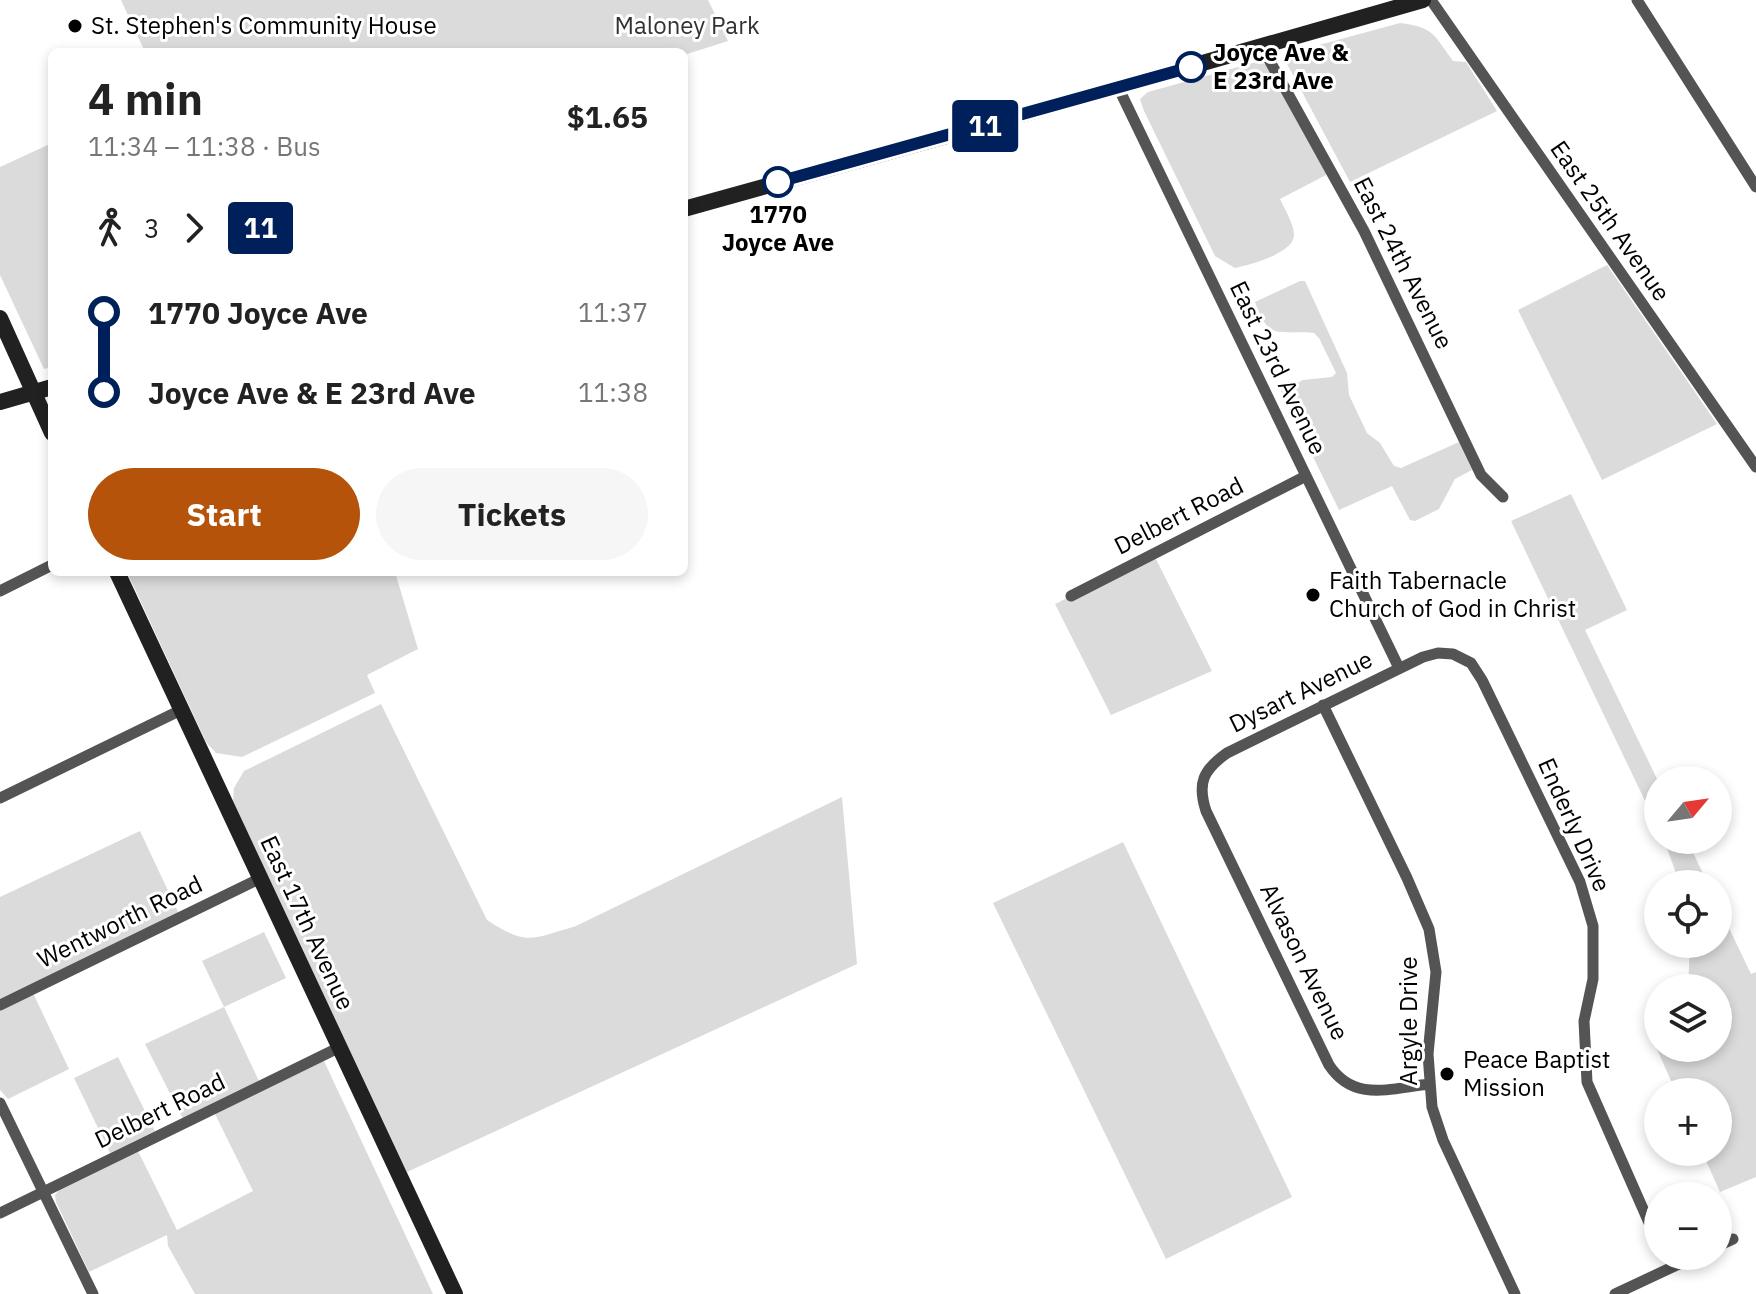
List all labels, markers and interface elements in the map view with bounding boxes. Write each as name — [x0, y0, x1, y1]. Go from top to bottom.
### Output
place label: St. Stephen's Community House — [91, 9, 437, 41]
park label: Maloney Park — [614, 9, 760, 41]
marker: St. Stephen's Community House — [66, 17, 84, 35]
place label: Joyce Ave & E 23rd Ave — [1213, 36, 1349, 96]
marker: Joyce Ave & E 23rd Ave — [1176, 52, 1206, 82]
text: 4 min — [88, 70, 203, 127]
text: $1.65 — [567, 97, 648, 136]
line badge: 11 — [949, 100, 1021, 152]
text: 11 — [968, 107, 1002, 144]
text: 11:34 – 11:38 · Bus — [88, 129, 321, 163]
street label: East 25th Avenue — [1543, 134, 1678, 307]
marker: 1770 Joyce Ave — [763, 167, 793, 197]
street label: East 24th Avenue — [1347, 171, 1461, 354]
place label: 1770 Joyce Ave — [722, 198, 834, 258]
icon: walk — [88, 206, 132, 250]
icon: forward — [172, 206, 216, 250]
text: 11 — [244, 209, 277, 246]
text: 3 — [144, 211, 160, 245]
street label: East 23rd Avenue — [1223, 275, 1335, 460]
text: 1770 Joyce Ave — [148, 293, 368, 332]
text: 11:37 — [578, 295, 648, 329]
text: Joyce Ave & E 23rd Ave — [148, 373, 476, 412]
text: 11:38 — [578, 375, 648, 409]
button: Start — [88, 468, 360, 560]
button: Tickets — [376, 468, 648, 560]
street label: Delbert Road — [1108, 469, 1249, 561]
place label: Faith Tabernacle Church of God in Christ — [1329, 564, 1576, 624]
marker: Faith Tabernacle Church of God in Christ — [1304, 586, 1322, 604]
street label: Dysart Avenue — [1224, 643, 1378, 740]
street label: Enderly Drive — [1531, 753, 1619, 896]
north arrow — [1644, 766, 1732, 854]
map controls — [1644, 766, 1732, 1270]
street label: East 17th Avenue — [253, 830, 362, 1015]
street label: Wentworth Road — [32, 867, 207, 975]
button: locate — [1644, 870, 1732, 958]
street label: Alvason Avenue — [1253, 878, 1357, 1045]
street label: Argyle Drive — [1392, 956, 1424, 1086]
button: layers — [1644, 974, 1732, 1062]
place label: Peace Baptist Mission — [1463, 1043, 1610, 1103]
street label: Delbert Road — [89, 1065, 230, 1155]
marker: Peace Baptist Mission — [1438, 1065, 1456, 1083]
button: + — [1644, 1078, 1732, 1166]
button: − — [1644, 1182, 1732, 1270]

